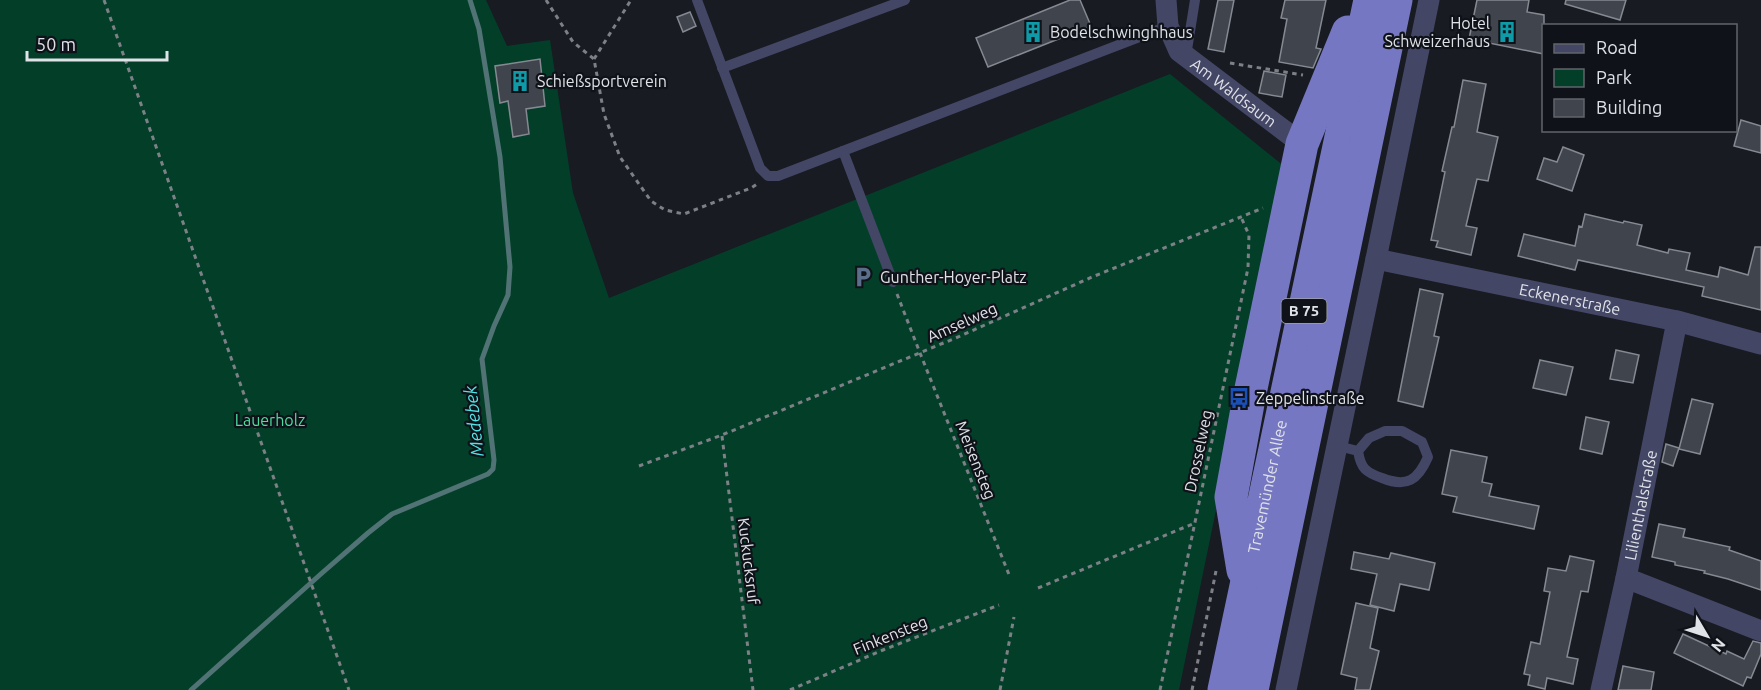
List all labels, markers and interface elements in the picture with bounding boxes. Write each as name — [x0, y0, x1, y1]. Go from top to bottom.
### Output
place label: Hotel Schweizerhaus — [1384, 14, 1490, 50]
building icon: Bodelschwinghhaus — [1021, 20, 1045, 44]
building icon: Hotel Schweizerhaus — [1495, 20, 1519, 44]
place label: Bodelschwinghhaus — [1050, 23, 1193, 41]
scale bar — [27, 24, 166, 62]
legend — [1542, 24, 1737, 132]
text: 50 m — [36, 34, 76, 54]
text: Road — [1596, 37, 1638, 57]
street label: Am Waldsaum — [1187, 54, 1280, 130]
text: Park — [1596, 67, 1632, 87]
building icon: Schießsportverein — [508, 69, 532, 93]
place label: Schießsportverein — [537, 72, 667, 90]
text: Building — [1596, 97, 1662, 117]
parking icon: Gunther-Hoyer-Platz — [851, 265, 875, 289]
place label: Gunther-Hoyer-Platz — [880, 268, 1027, 286]
street label: Eckenerstraße — [1518, 280, 1622, 318]
street label: Amselweg — [924, 299, 1000, 345]
road number: B 75 — [1282, 299, 1326, 323]
water label: Medebek — [459, 384, 487, 458]
bus stop icon: Zeppelinstraße — [1227, 386, 1251, 410]
place label: Zeppelinstraße — [1256, 389, 1365, 407]
street label: Drosselweg — [1180, 408, 1216, 494]
park label: Lauerholz — [235, 411, 305, 429]
street label: Meisensteg — [952, 418, 1000, 502]
street label: Travemünder Allee — [1244, 418, 1290, 555]
street label: Lilienthalstraße — [1621, 448, 1660, 562]
street label: Kuckucksruf — [735, 517, 763, 606]
north arrow — [1677, 606, 1737, 666]
street label: Finkensteg — [850, 612, 930, 658]
text: N — [1708, 635, 1729, 656]

